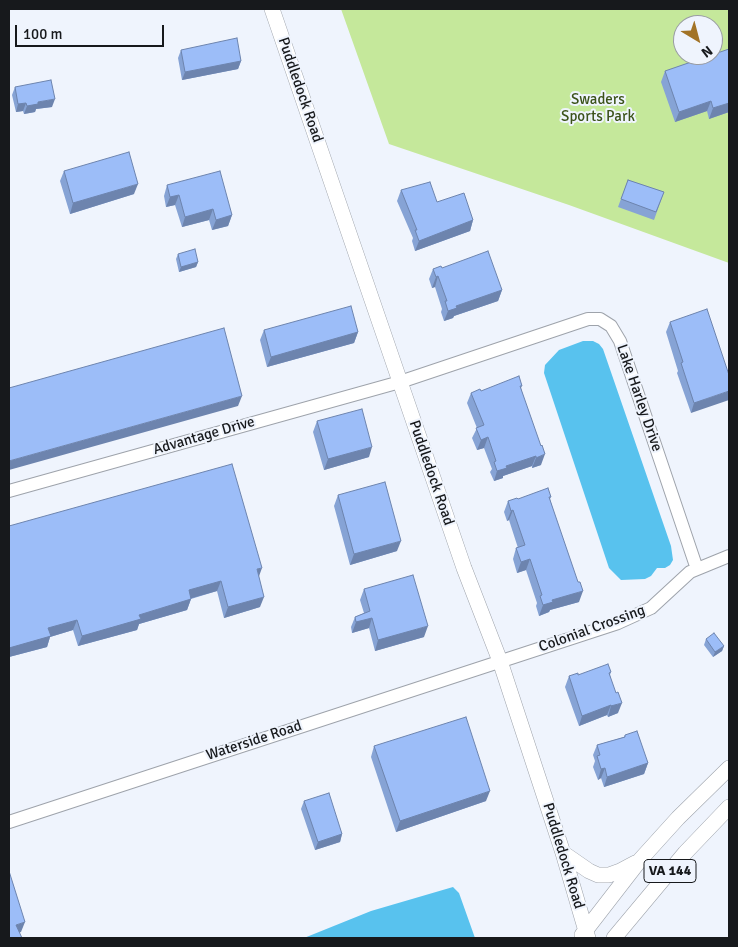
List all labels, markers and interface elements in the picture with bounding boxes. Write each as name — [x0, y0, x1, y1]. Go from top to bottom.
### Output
scale bar — [18, 15, 166, 47]
north arrow — [673, 15, 723, 65]
text: 100 m — [23, 25, 63, 43]
street label: Puddledock Road — [274, 35, 326, 145]
text: N — [698, 42, 716, 61]
park label: Swaders Sports Park — [561, 91, 635, 126]
street label: Lake Harley Drive — [612, 342, 666, 454]
street label: Advantage Drive — [151, 413, 257, 459]
street label: Puddledock Road — [405, 418, 457, 528]
street label: Colonial Crossing — [536, 601, 648, 657]
street label: Waterside Road — [204, 717, 304, 765]
street label: Puddledock Road — [538, 801, 588, 911]
road number: VA 144 — [644, 859, 696, 882]

